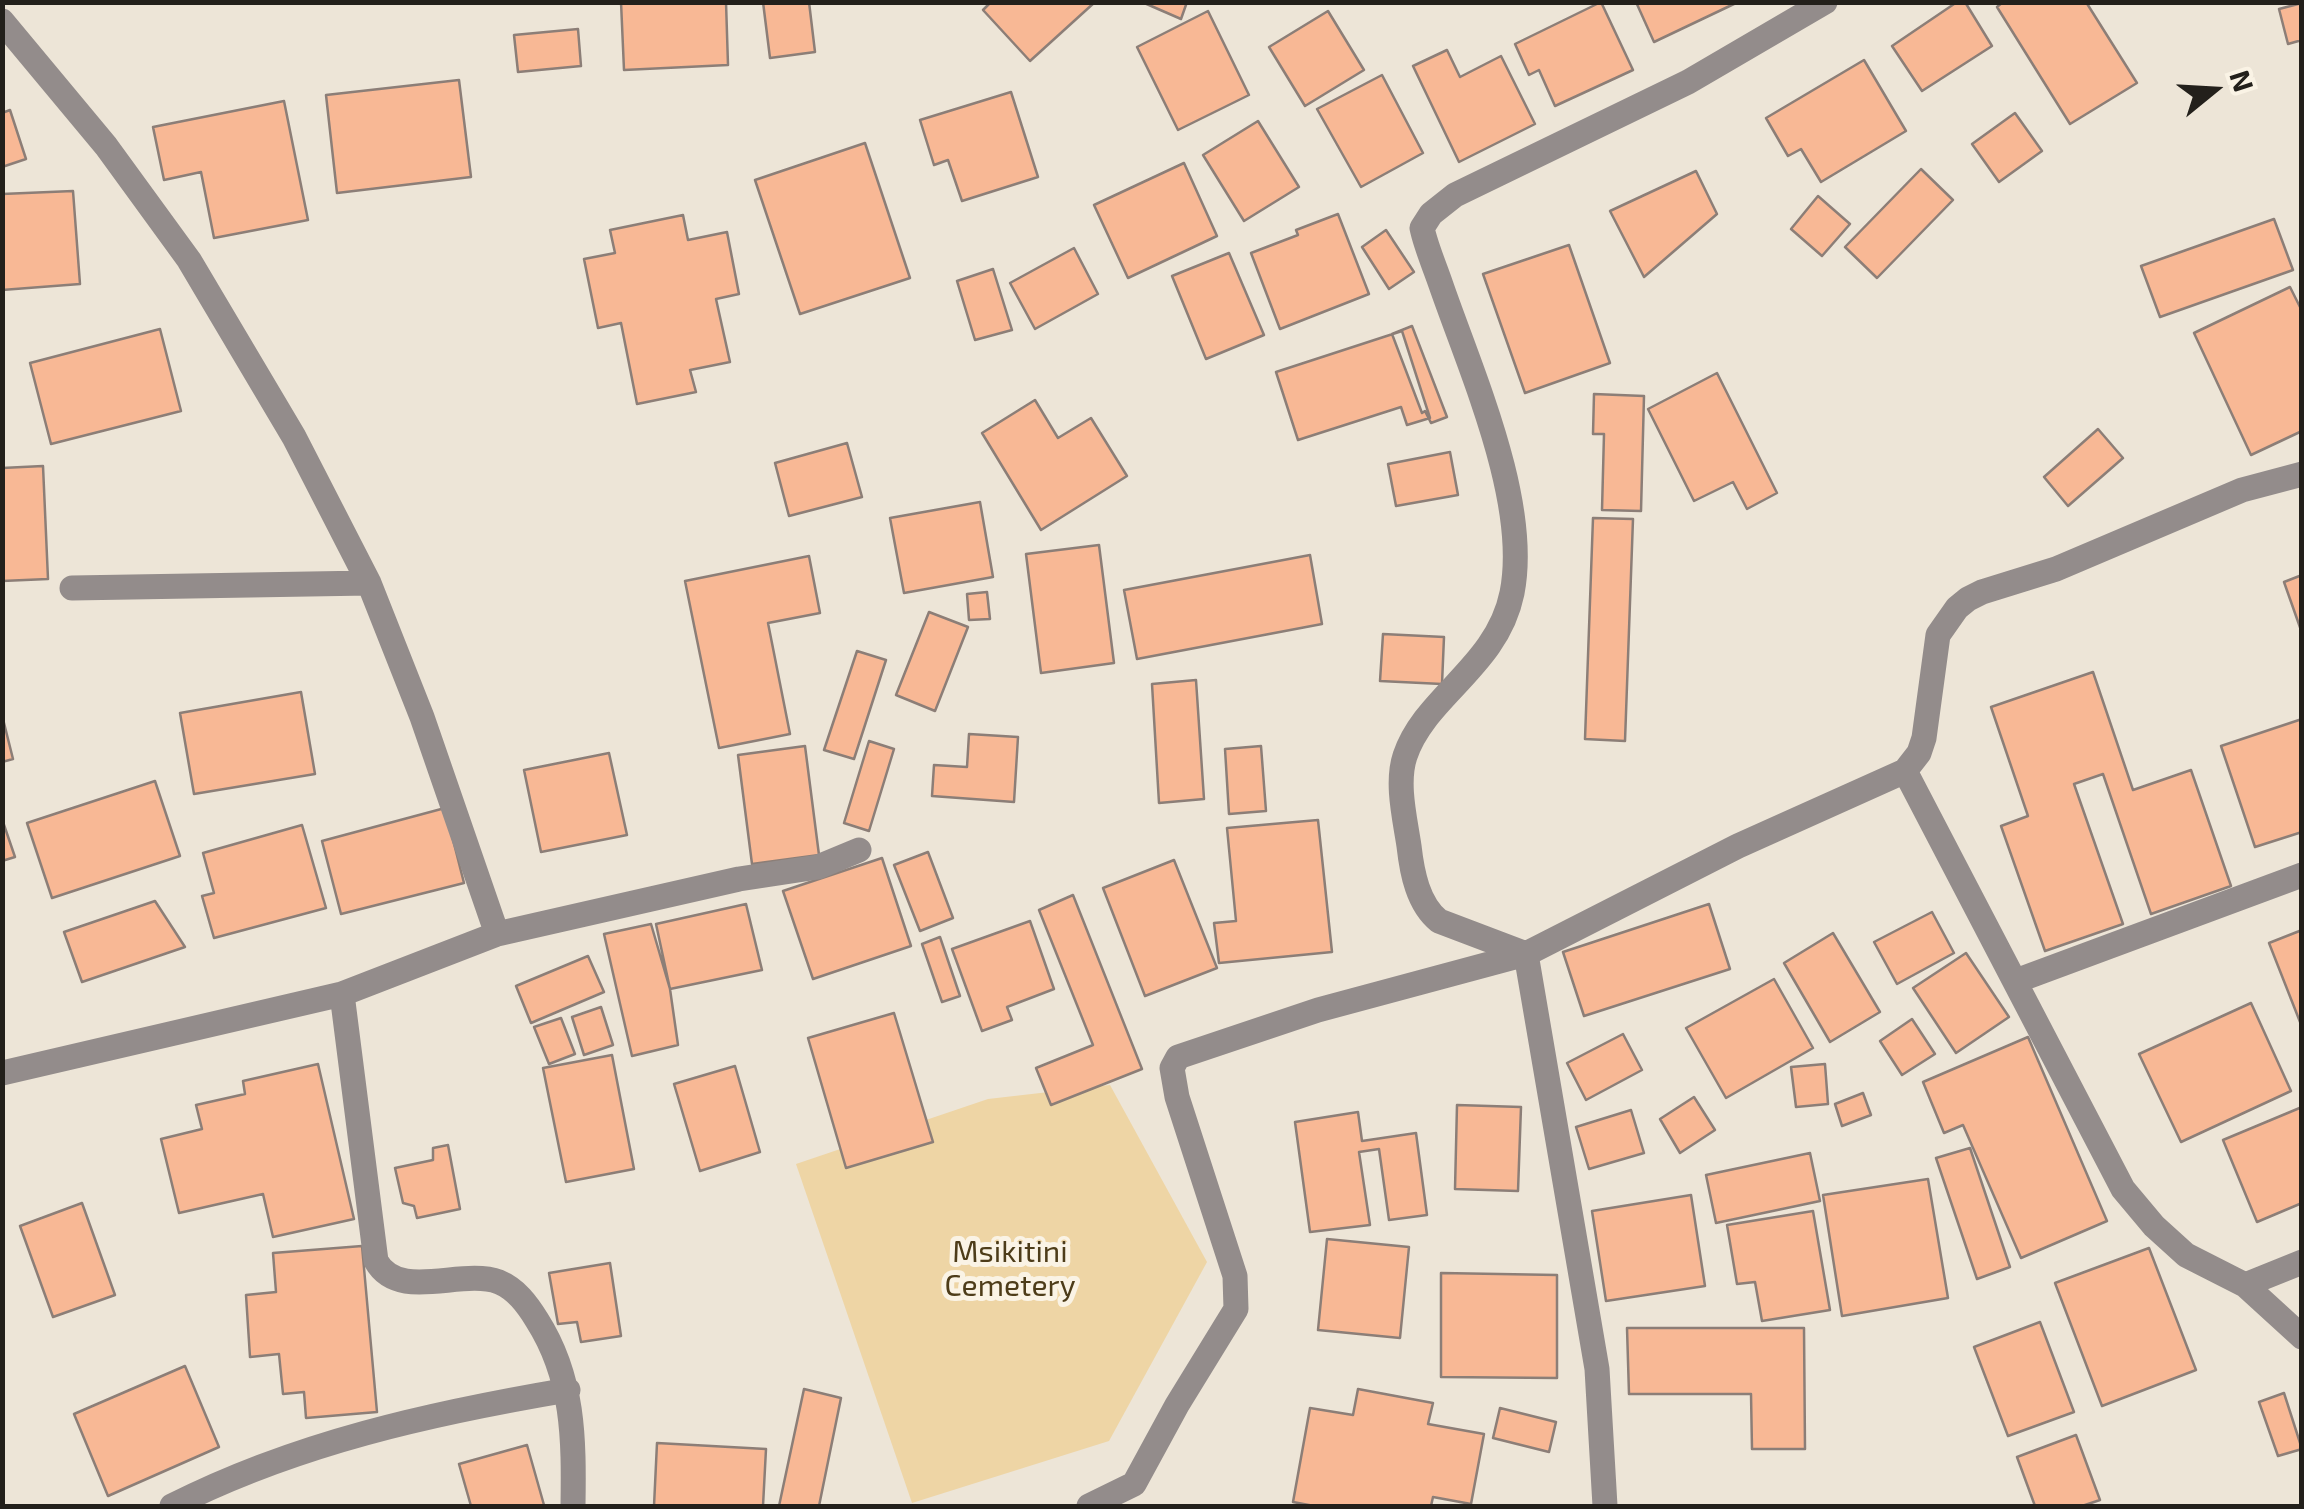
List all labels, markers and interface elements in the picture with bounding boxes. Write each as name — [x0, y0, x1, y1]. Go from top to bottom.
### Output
north arrow — [2164, 40, 2264, 140]
text: N — [2223, 66, 2262, 96]
park label: Msikitini Cemetery — [944, 1234, 1076, 1304]

